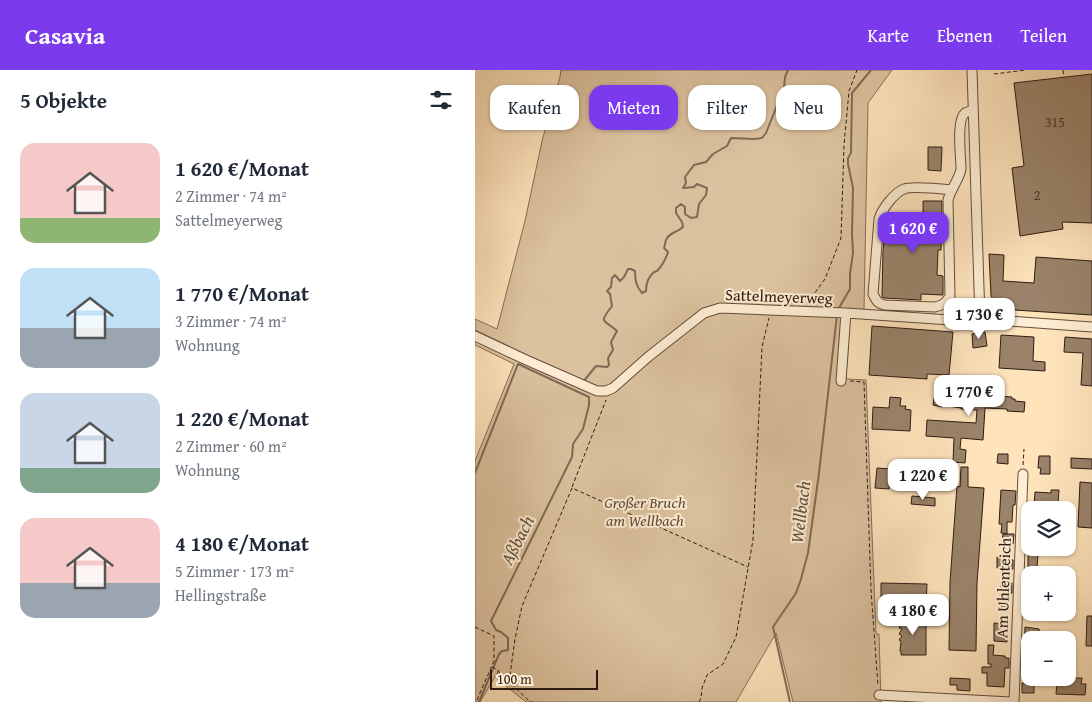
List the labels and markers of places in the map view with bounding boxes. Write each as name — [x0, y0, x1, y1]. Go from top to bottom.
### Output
pin: 1 620 € — [867, 212, 959, 254]
pin: 1 730 € — [933, 298, 1025, 340]
pin: 1 770 € — [923, 374, 1015, 417]
pin: 1 220 € — [877, 458, 969, 501]
pin: 4 180 € — [867, 594, 959, 636]

